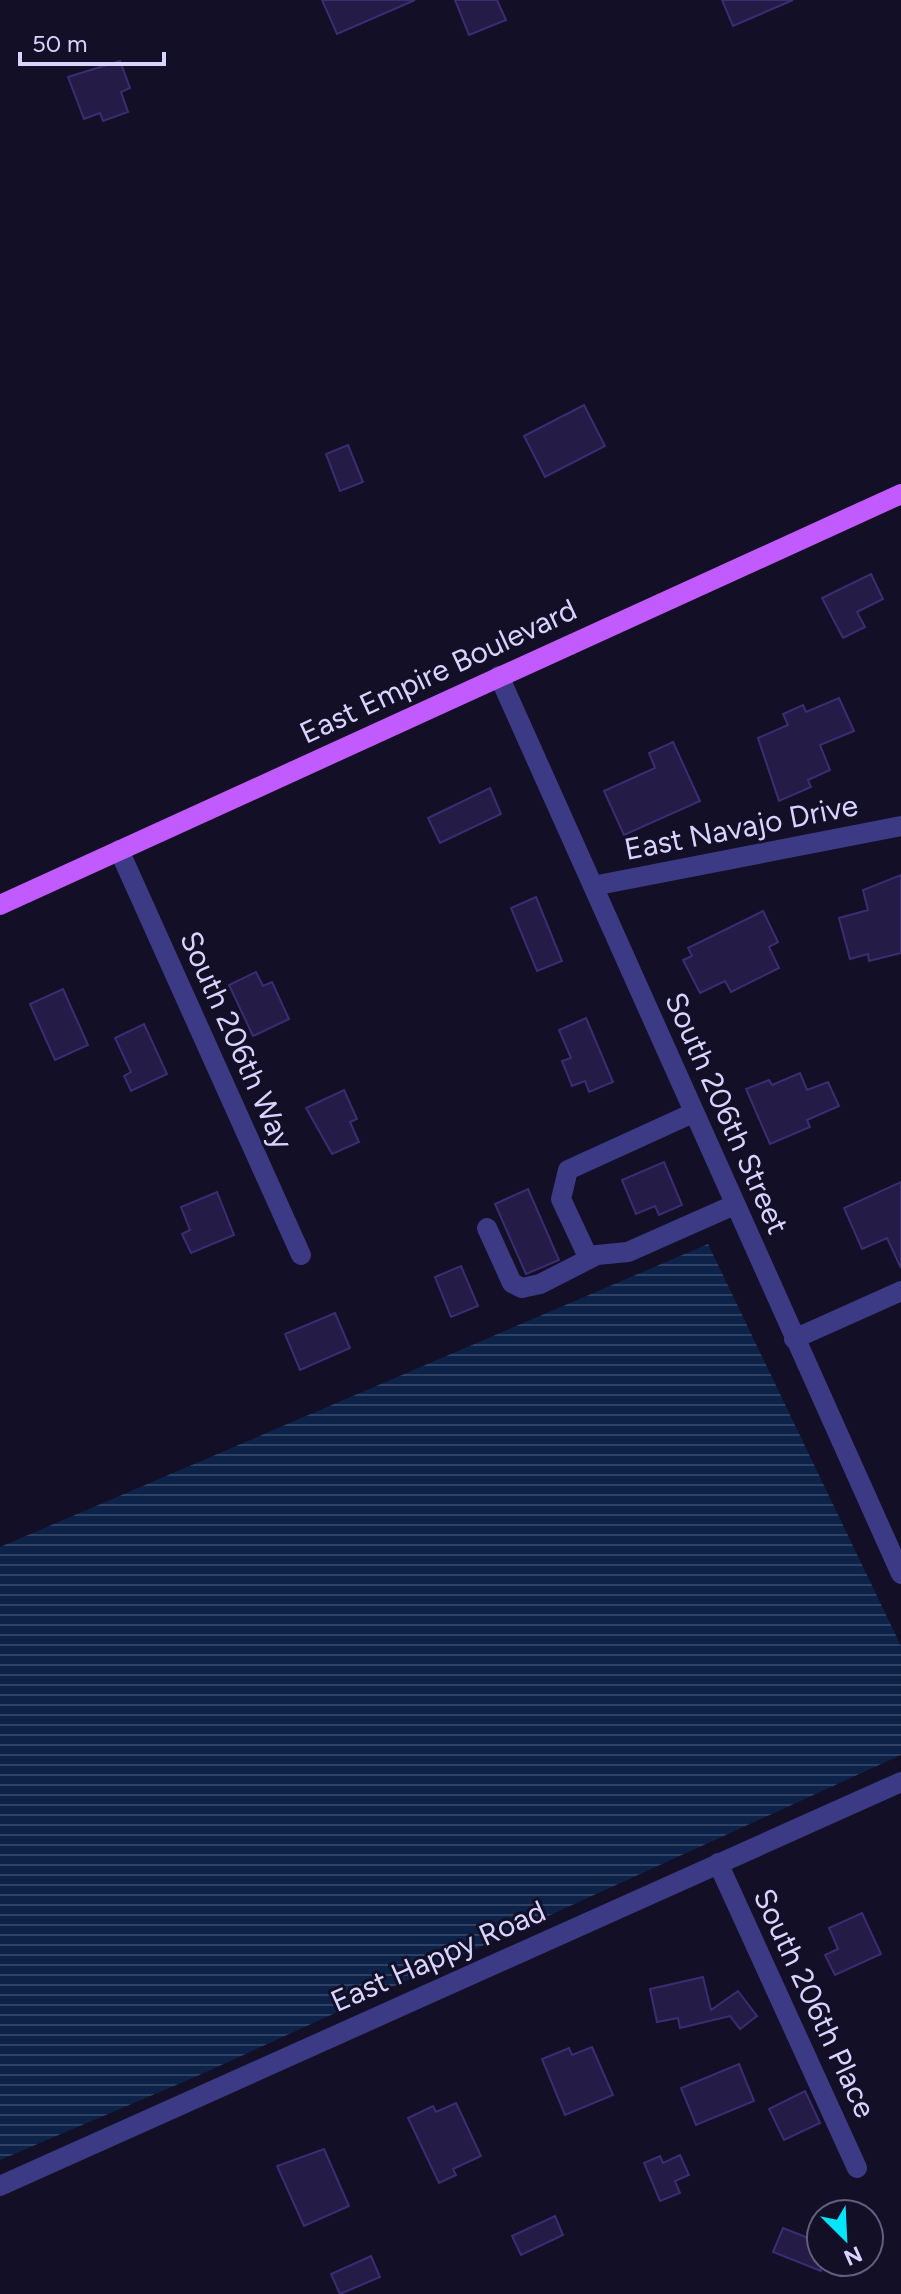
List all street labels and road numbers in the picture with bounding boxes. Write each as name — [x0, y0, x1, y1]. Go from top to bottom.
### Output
street label: East Empire Boulevard — [294, 591, 582, 751]
street label: East Navajo Drive — [621, 786, 861, 868]
street label: South 206th Way — [172, 925, 302, 1155]
street label: South 206th Street — [657, 986, 797, 1240]
street label: South 206th Place — [746, 1883, 884, 2123]
street label: East Happy Road — [325, 1892, 551, 2020]

